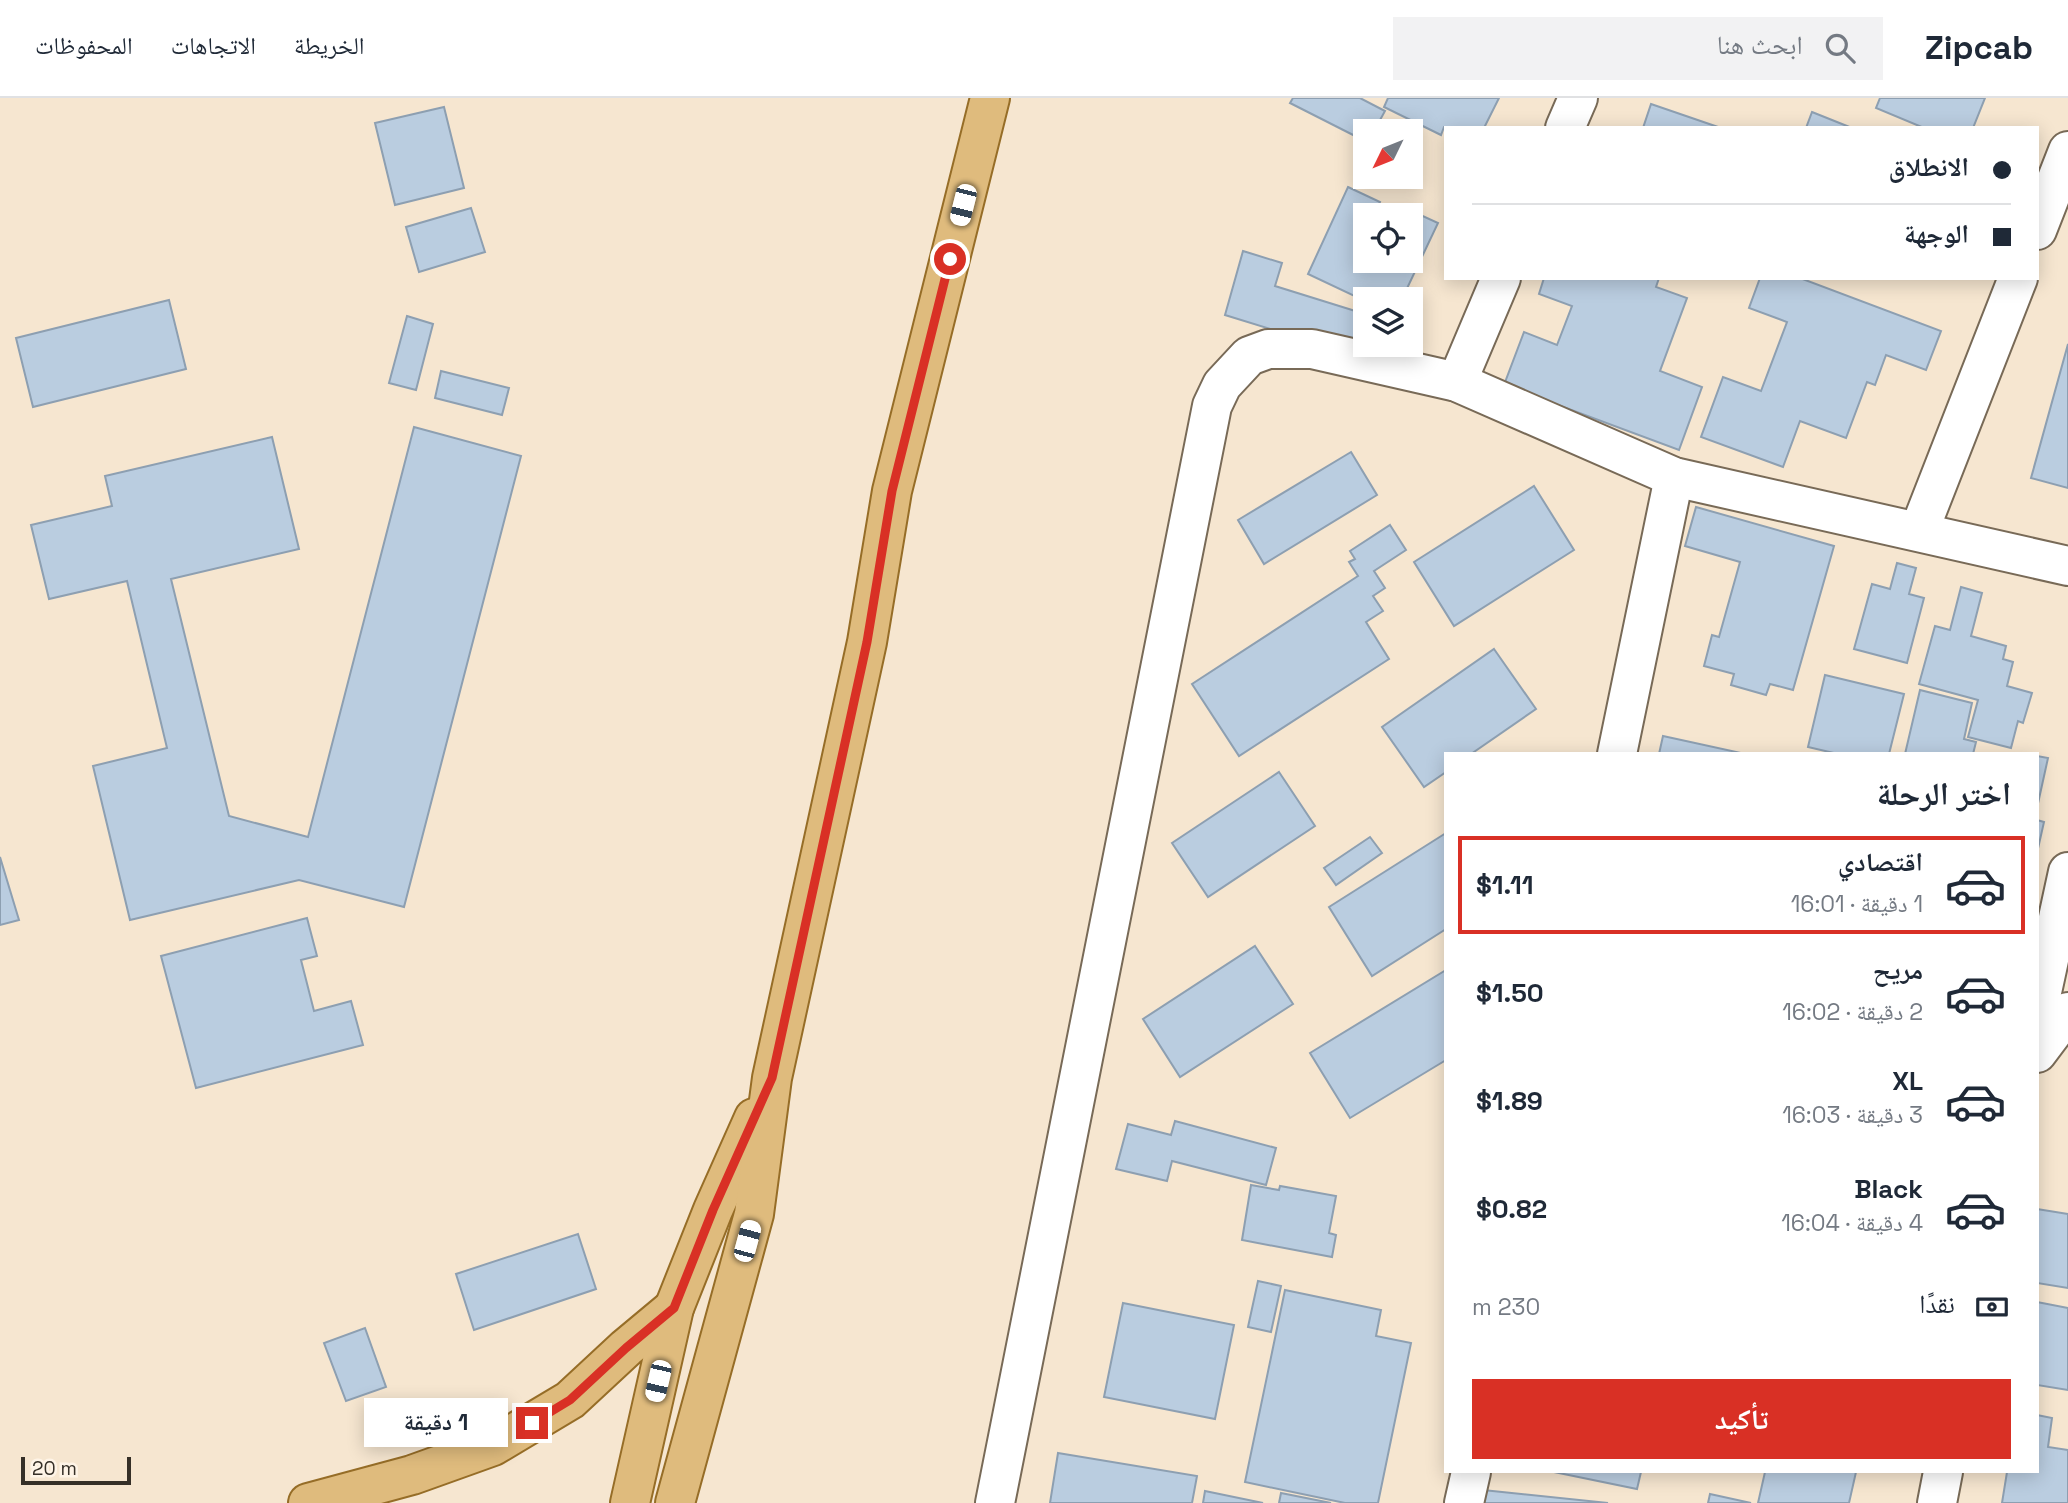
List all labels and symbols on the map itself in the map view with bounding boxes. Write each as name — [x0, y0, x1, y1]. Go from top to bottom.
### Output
north arrow — [1353, 119, 1423, 189]
car — [948, 182, 979, 228]
route start — [934, 243, 966, 275]
car — [732, 1218, 763, 1264]
car — [644, 1358, 673, 1404]
callout: 1 دقيقة — [364, 1398, 508, 1448]
route end — [516, 1407, 548, 1439]
scale bar — [21, 1454, 131, 1486]

